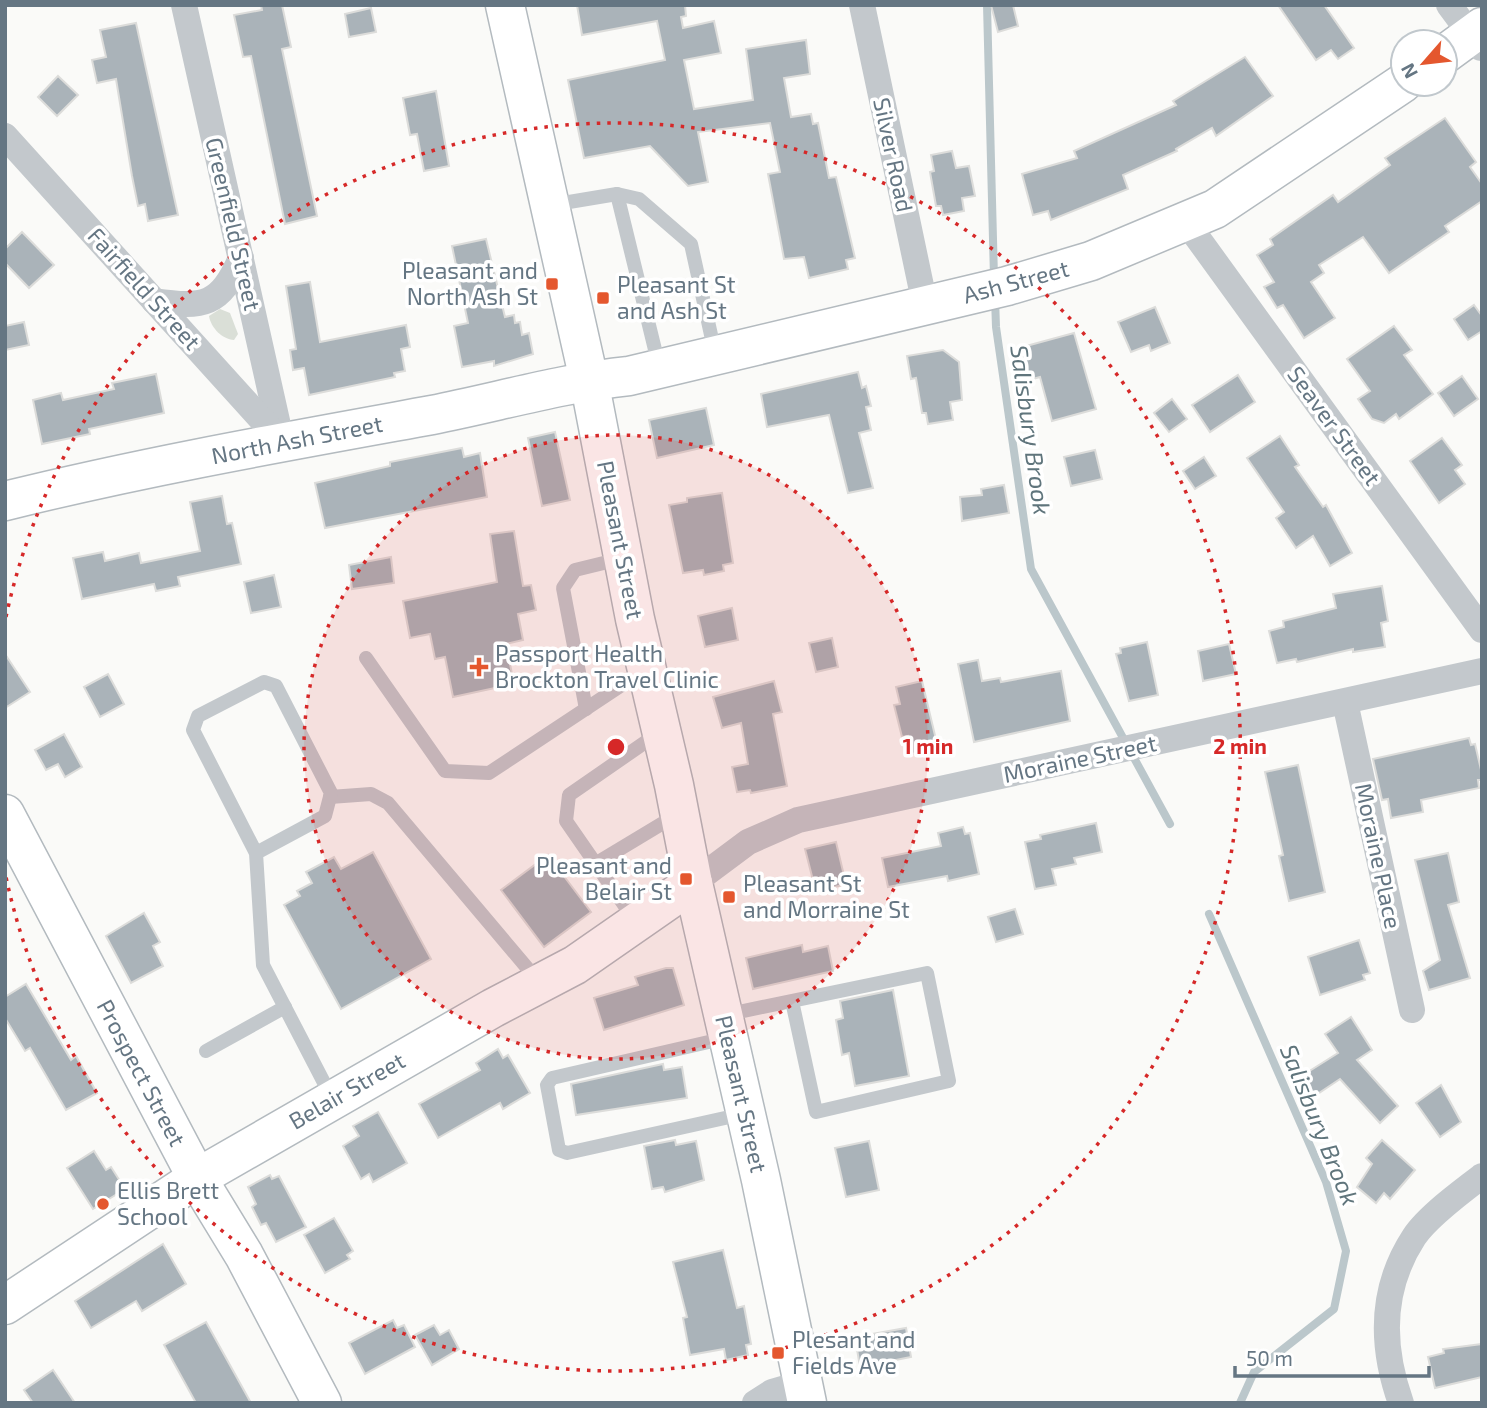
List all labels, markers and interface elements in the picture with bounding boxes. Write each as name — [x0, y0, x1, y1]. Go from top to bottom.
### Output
north arrow — [1389, 28, 1459, 98]
text: N — [1395, 60, 1422, 83]
street label: Silver Road — [868, 95, 920, 215]
street label: Greenfield Street — [200, 135, 268, 313]
street label: Fairfield Street — [83, 221, 207, 355]
street label: Ash Street — [960, 253, 1072, 309]
place label: Pleasant and North Ash St — [402, 256, 538, 310]
place label: Pleasant St and Ash St — [617, 270, 736, 324]
marker: Pleasant and North Ash St — [544, 276, 560, 292]
marker: Pleasant St and Ash St — [595, 290, 611, 306]
water label: Salisbury Brook — [1005, 343, 1058, 517]
street label: Seaver Street — [1282, 361, 1387, 490]
street label: North Ash Street — [209, 409, 385, 469]
street label: Pleasant Street — [592, 458, 650, 622]
place label: Passport Health Brockton Travel Clinic — [495, 639, 719, 693]
marker: Passport Health Brockton Travel Clinic — [469, 657, 489, 677]
street label: Moraine Street — [1001, 728, 1159, 788]
text: 1 min — [903, 733, 953, 758]
text: 2 min — [1213, 733, 1267, 758]
centre of rings — [604, 735, 628, 759]
street label: Moraine Place — [1350, 780, 1408, 931]
place label: Pleasant and Belair St — [536, 851, 672, 905]
place label: Pleasant St and Morraine St — [743, 869, 910, 923]
marker: Pleasant and Belair St — [678, 871, 694, 887]
marker: Pleasant St and Morraine St — [721, 889, 737, 905]
street label: Prospect Street — [91, 994, 192, 1151]
street label: Pleasant Street — [710, 1012, 774, 1176]
water label: Salisbury Brook — [1275, 1040, 1366, 1209]
street label: Belair Street — [283, 1046, 410, 1135]
place label: Ellis Brett School — [117, 1176, 219, 1230]
marker: Ellis Brett School — [95, 1196, 111, 1212]
place label: Plesant and Fields Ave — [792, 1325, 916, 1379]
scale bar — [1235, 1334, 1429, 1378]
marker: Plesant and Fields Ave — [770, 1345, 786, 1361]
text: 50 m — [1246, 1345, 1293, 1370]

